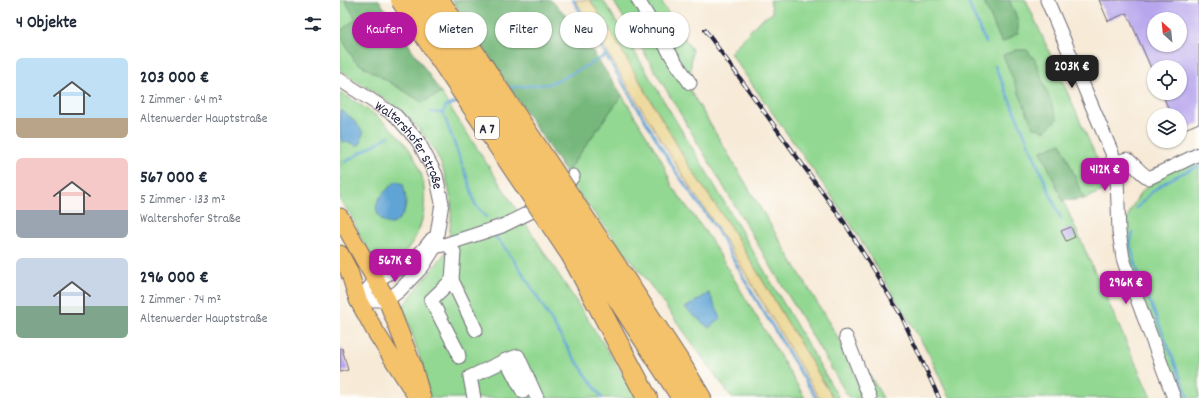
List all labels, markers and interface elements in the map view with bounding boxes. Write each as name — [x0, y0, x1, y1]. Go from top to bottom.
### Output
text: 4 Objekte — [16, 12, 77, 36]
chip: Kaufen — [352, 12, 417, 48]
chip: Mieten — [425, 12, 487, 48]
chip: Filter — [495, 12, 552, 48]
chip: Neu — [560, 12, 607, 48]
chip: Wohnung — [615, 12, 689, 48]
north arrow — [1147, 12, 1187, 52]
map controls — [1147, 12, 1187, 148]
icon: filters — [302, 13, 324, 35]
pin: 203K € — [1039, 55, 1105, 89]
text: 203K € — [1055, 58, 1089, 77]
button: locate — [1147, 60, 1187, 100]
text: 203 000 € — [140, 67, 209, 91]
icon: home — [48, 74, 96, 122]
text: 2 Zimmer · 64 m² — [140, 91, 223, 110]
street label: Waltershofer Straße — [370, 97, 447, 191]
button: layers — [1147, 108, 1187, 148]
text: Altenwerder Hauptstraße — [140, 110, 267, 129]
road number: A 7 — [475, 117, 499, 139]
pin: 412K € — [1072, 158, 1138, 192]
text: 412K € — [1090, 161, 1120, 180]
text: 567 000 € — [140, 167, 208, 191]
icon: home — [48, 174, 96, 222]
text: 5 Zimmer · 133 m² — [140, 191, 225, 210]
text: Waltershofer Straße — [140, 210, 241, 229]
pin: 567K € — [362, 249, 428, 283]
text: 567K € — [378, 252, 412, 271]
text: 296 000 € — [140, 267, 209, 291]
pin: 296K € — [1093, 271, 1159, 305]
icon: home — [48, 274, 96, 322]
text: 296K € — [1109, 274, 1143, 293]
text: 2 Zimmer · 74 m² — [140, 291, 221, 310]
text: Altenwerder Hauptstraße — [140, 310, 267, 329]

